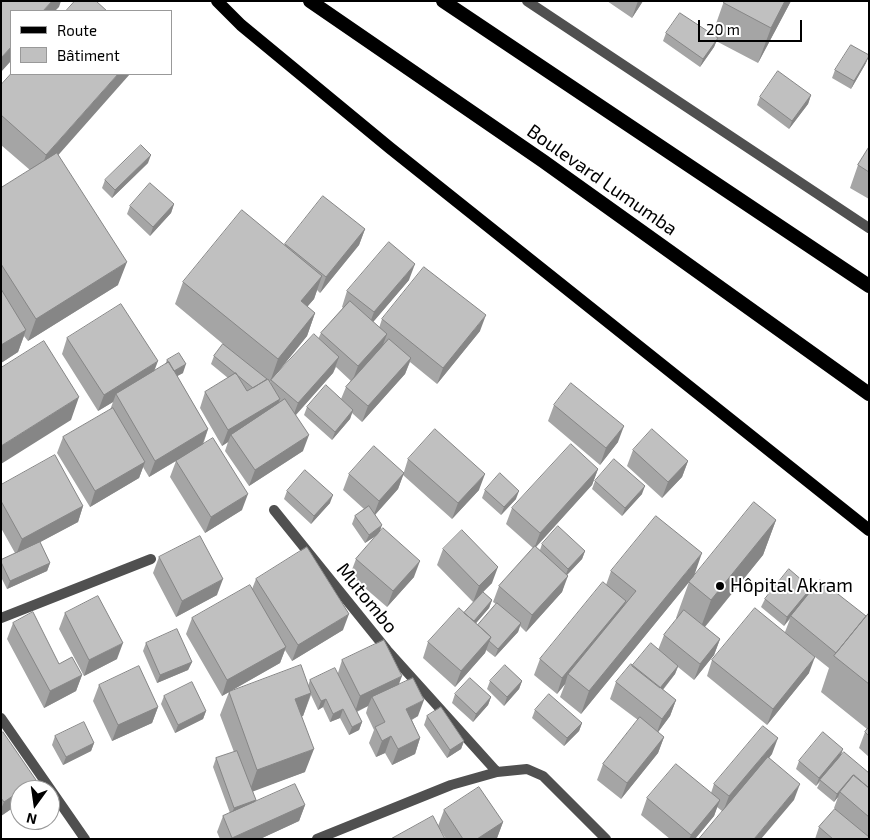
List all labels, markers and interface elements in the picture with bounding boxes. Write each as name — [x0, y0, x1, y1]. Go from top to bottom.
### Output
legend — [10, 10, 172, 75]
scale bar — [700, 10, 804, 42]
text: 20 m — [706, 20, 740, 38]
text: Route — [57, 21, 97, 39]
text: Bâtiment — [57, 46, 120, 64]
street label: Boulevard Lumumba — [523, 120, 681, 240]
street label: Mutombo — [332, 558, 402, 638]
place label: Hôpital Akram — [730, 575, 853, 597]
marker: Hôpital Akram — [714, 580, 726, 592]
north arrow — [10, 780, 60, 830]
text: N — [25, 810, 38, 829]

